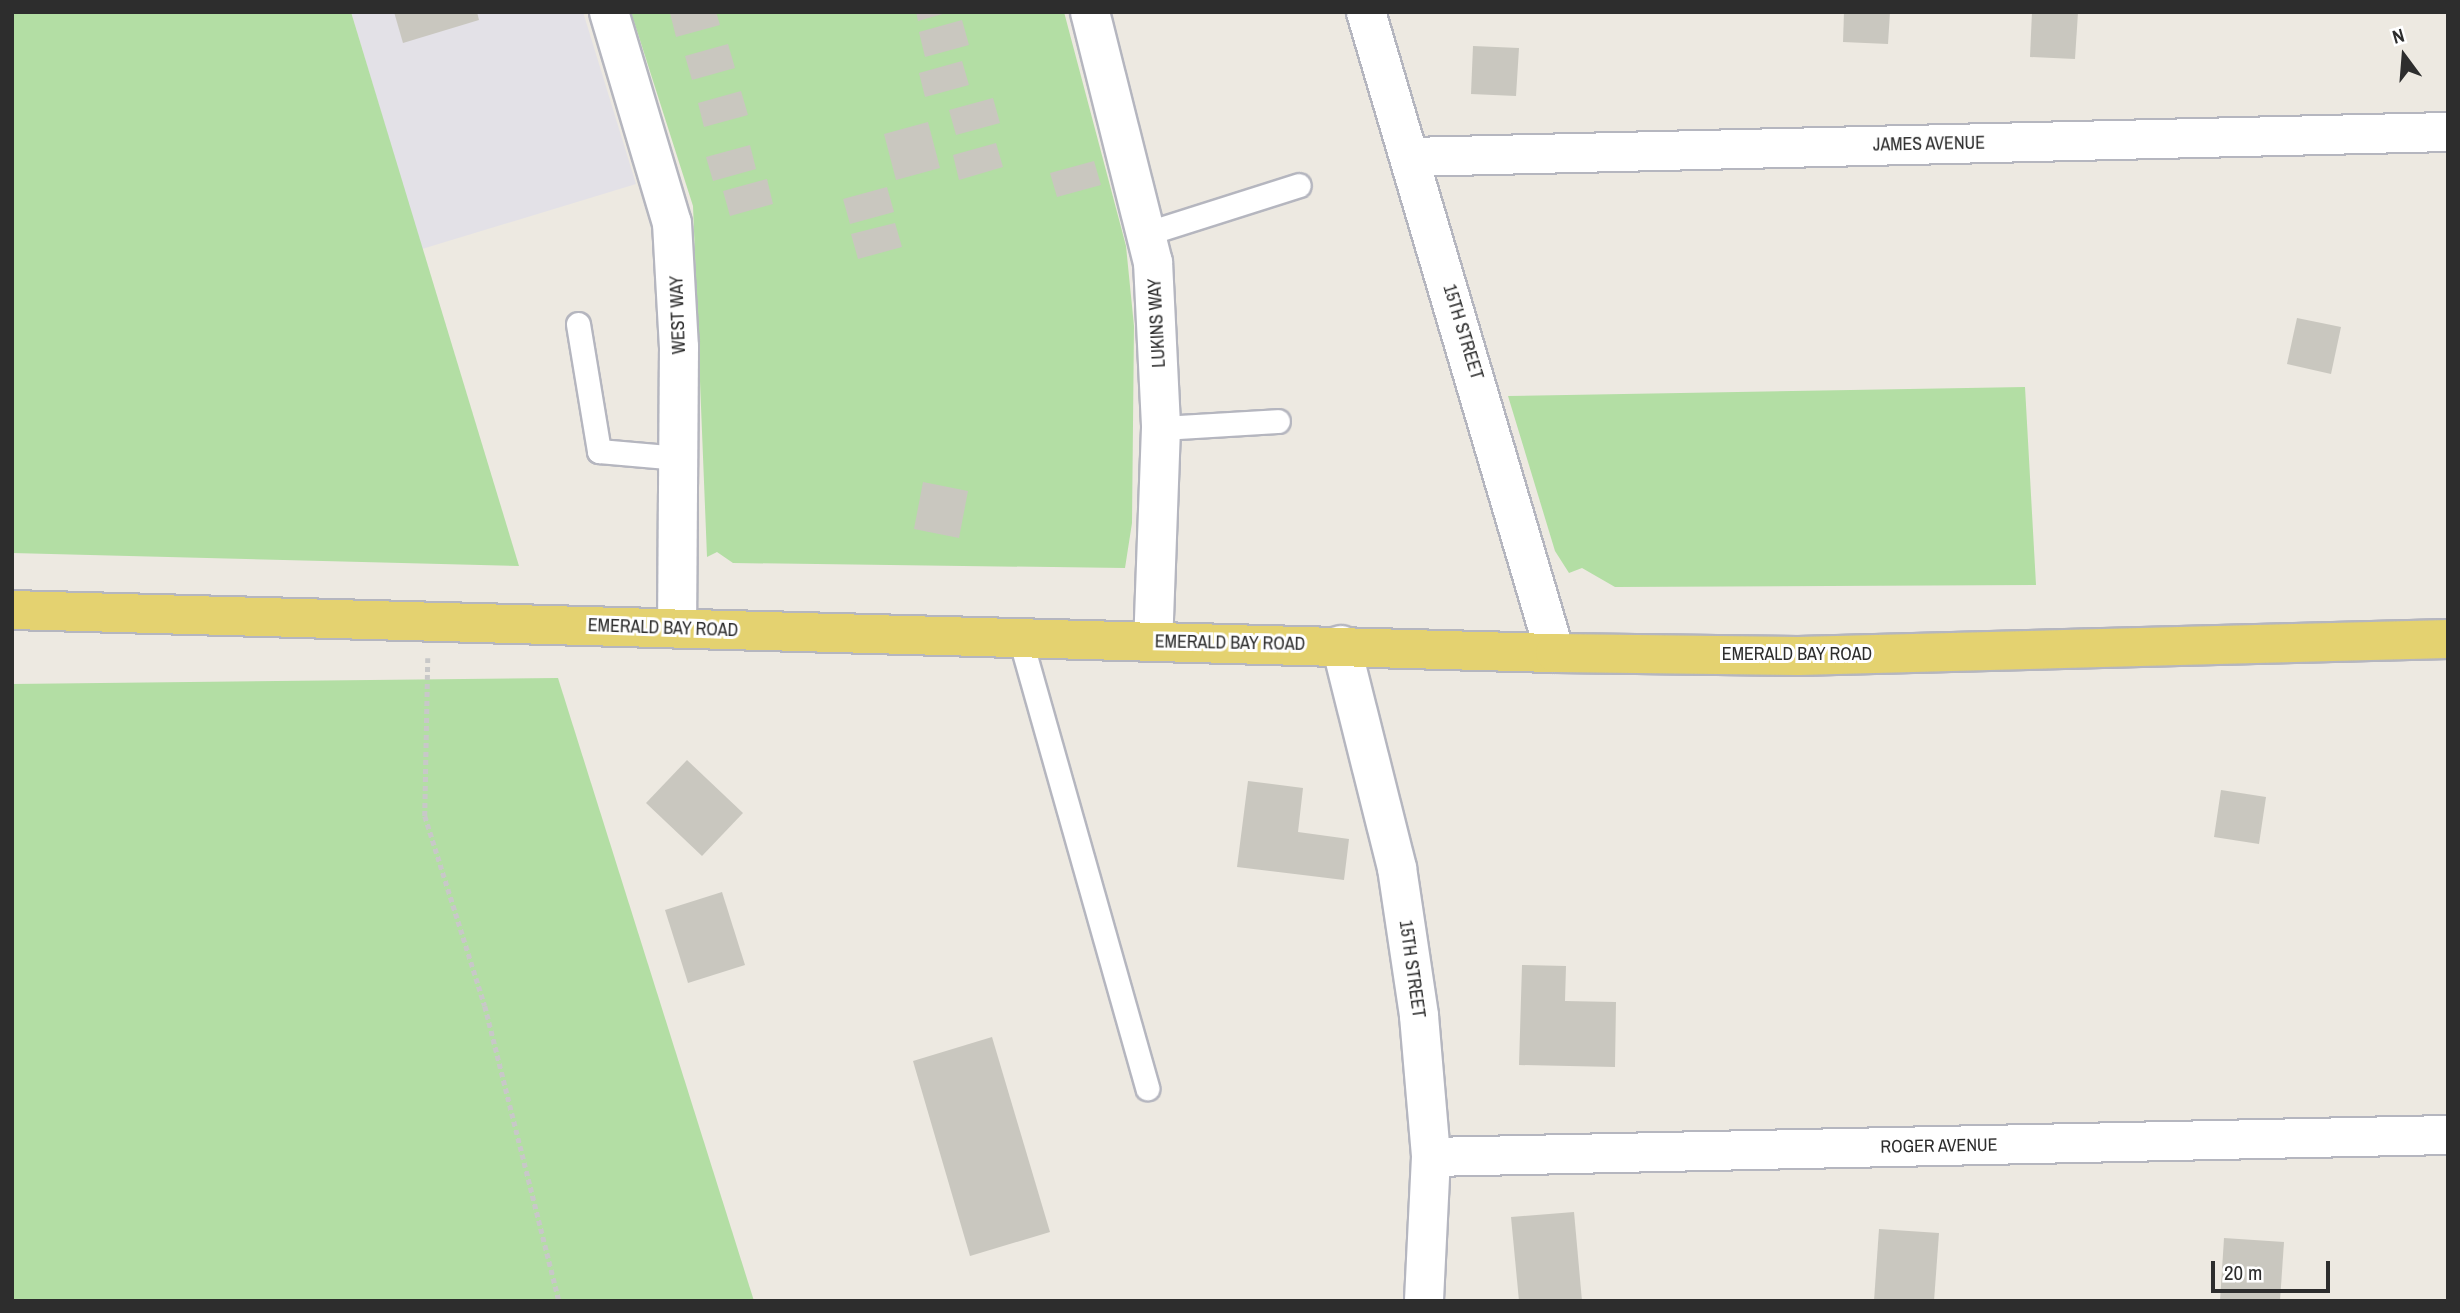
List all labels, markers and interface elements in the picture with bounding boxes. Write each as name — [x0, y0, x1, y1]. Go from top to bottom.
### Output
north arrow — [2369, 21, 2439, 91]
text: N — [2389, 22, 2407, 50]
street label: JAMES AVENUE — [1872, 132, 1986, 156]
street label: WEST WAY — [666, 275, 690, 355]
street label: LUKINS WAY — [1144, 278, 1170, 368]
street label: 15TH STREET — [1438, 282, 1488, 382]
street label: EMERALD BAY ROAD — [587, 615, 739, 641]
street label: EMERALD BAY ROAD — [1154, 631, 1306, 655]
street label: EMERALD BAY ROAD — [1722, 643, 1872, 665]
street label: 15TH STREET — [1394, 919, 1430, 1019]
street label: ROGER AVENUE — [1880, 1134, 1998, 1158]
scale bar — [2215, 1246, 2334, 1290]
text: 20 m — [2224, 1258, 2262, 1287]

